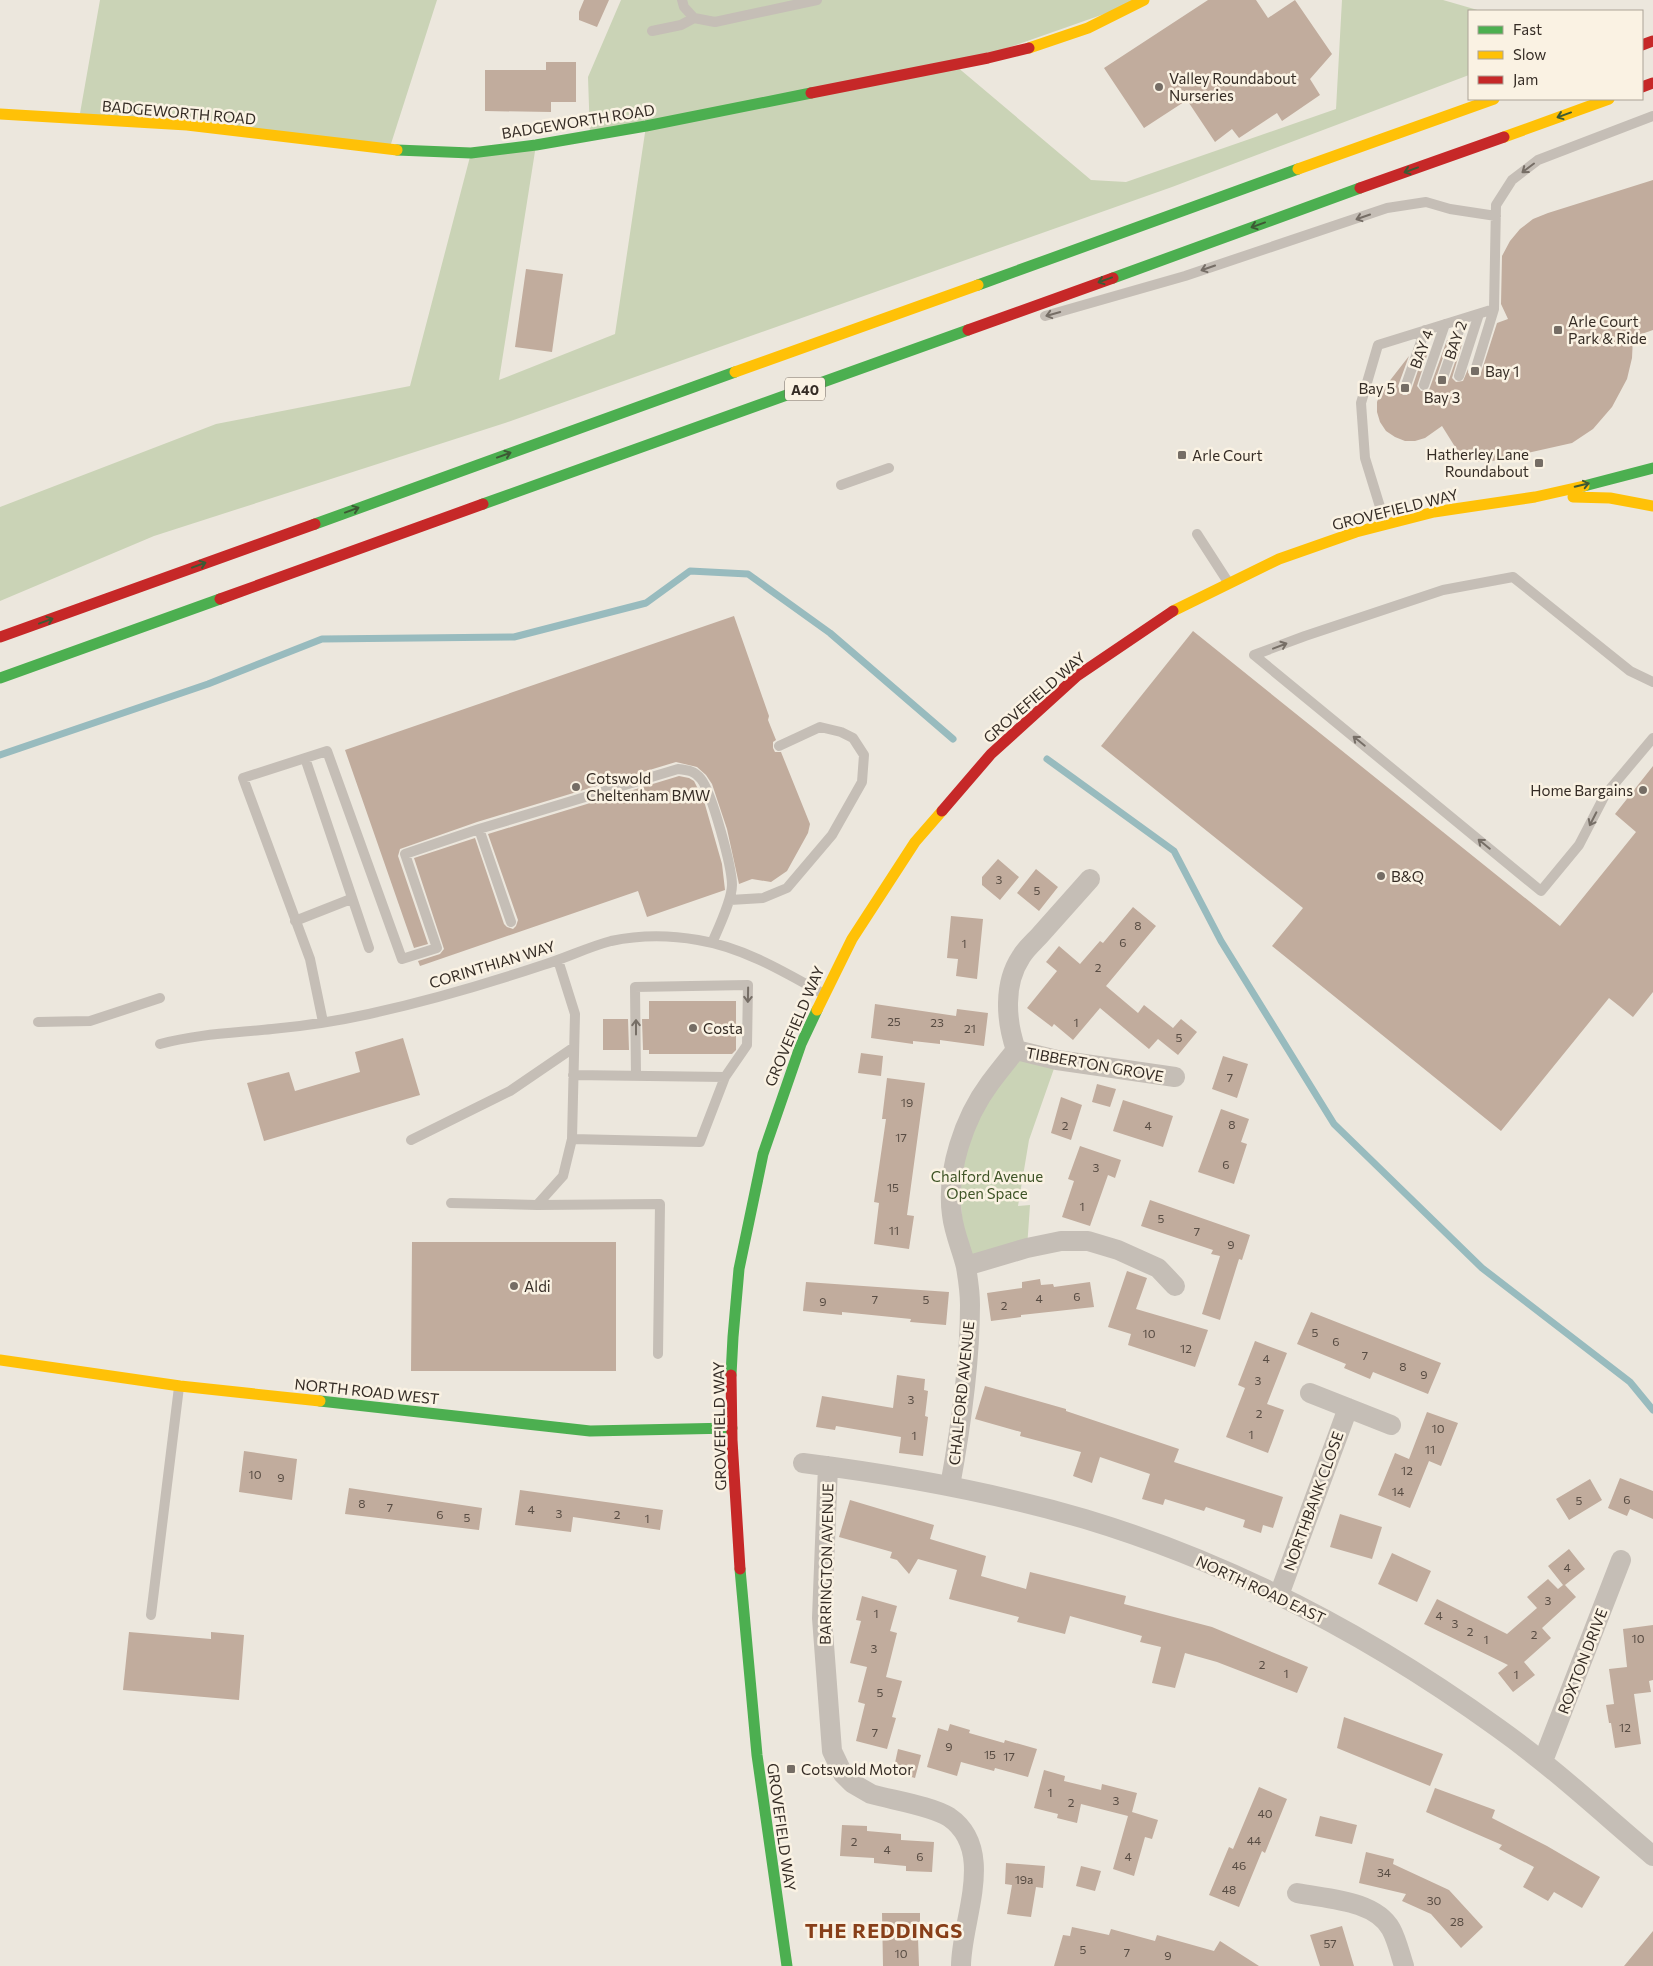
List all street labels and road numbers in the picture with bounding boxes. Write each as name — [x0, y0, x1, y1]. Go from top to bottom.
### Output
street label: BADGEWORTH ROAD — [101, 96, 257, 128]
street label: BADGEWORTH ROAD — [500, 100, 656, 142]
street label: BAY 2 — [1440, 318, 1470, 362]
street label: BAY 4 — [1406, 327, 1436, 371]
road number: A40 — [785, 378, 825, 400]
street label: GROVEFIELD WAY — [1330, 485, 1460, 533]
street label: GROVEFIELD WAY — [979, 648, 1089, 746]
street label: CORINTHIAN WAY — [427, 936, 557, 992]
street label: GROVEFIELD WAY — [760, 963, 828, 1089]
street label: TIBBERTON GROVE — [1025, 1043, 1165, 1085]
street label: CHALFORD AVENUE — [944, 1320, 978, 1466]
street label: GROVEFIELD WAY — [709, 1361, 729, 1491]
street label: NORTH ROAD WEST — [294, 1374, 441, 1408]
street label: NORTHBANK CLOSE — [1279, 1429, 1347, 1573]
street label: BARRINGTON AVENUE — [816, 1483, 836, 1645]
street label: NORTH ROAD EAST — [1194, 1551, 1329, 1627]
street label: ROXTON DRIVE — [1554, 1605, 1610, 1716]
street label: GROVEFIELD WAY — [764, 1762, 800, 1892]

